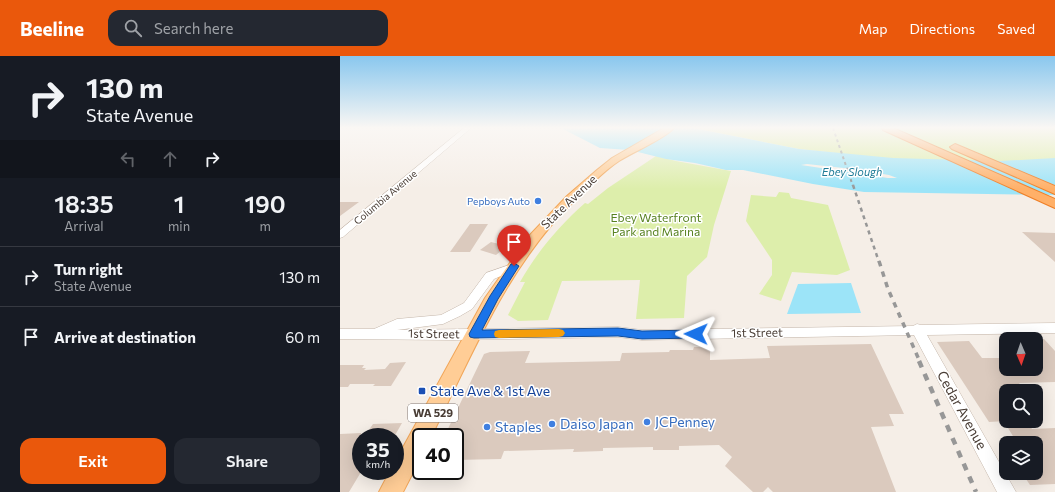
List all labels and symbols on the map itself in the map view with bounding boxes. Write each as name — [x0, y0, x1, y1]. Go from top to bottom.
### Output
water label: Ebey Slough — [822, 165, 882, 178]
street label: Columbia Avenue — [351, 167, 419, 227]
street label: State Avenue — [538, 171, 599, 231]
place label: Pepboys Auto — [467, 195, 530, 207]
marker: Pepboys Auto — [533, 196, 543, 206]
park label: Ebey Waterfront Park and Marina — [610, 210, 702, 238]
pin — [497, 225, 531, 266]
position arrow — [675, 313, 717, 355]
street label: 1st Street — [731, 325, 783, 339]
street label: 1st Street — [408, 326, 460, 340]
north arrow — [999, 332, 1043, 376]
street label: Cedar Avenue — [934, 367, 991, 452]
place label: State Ave & 1st Ave — [430, 382, 550, 399]
marker: State Ave & 1st Ave — [417, 386, 427, 396]
road number: WA 529 — [408, 404, 458, 422]
place label: JCPenney — [655, 413, 715, 430]
place label: Daiso Japan — [560, 415, 634, 432]
marker: JCPenney — [642, 417, 652, 427]
place label: Staples — [495, 418, 542, 435]
marker: Daiso Japan — [547, 419, 557, 429]
marker: Staples — [482, 422, 492, 432]
speed limit sign: 40 — [412, 428, 464, 480]

